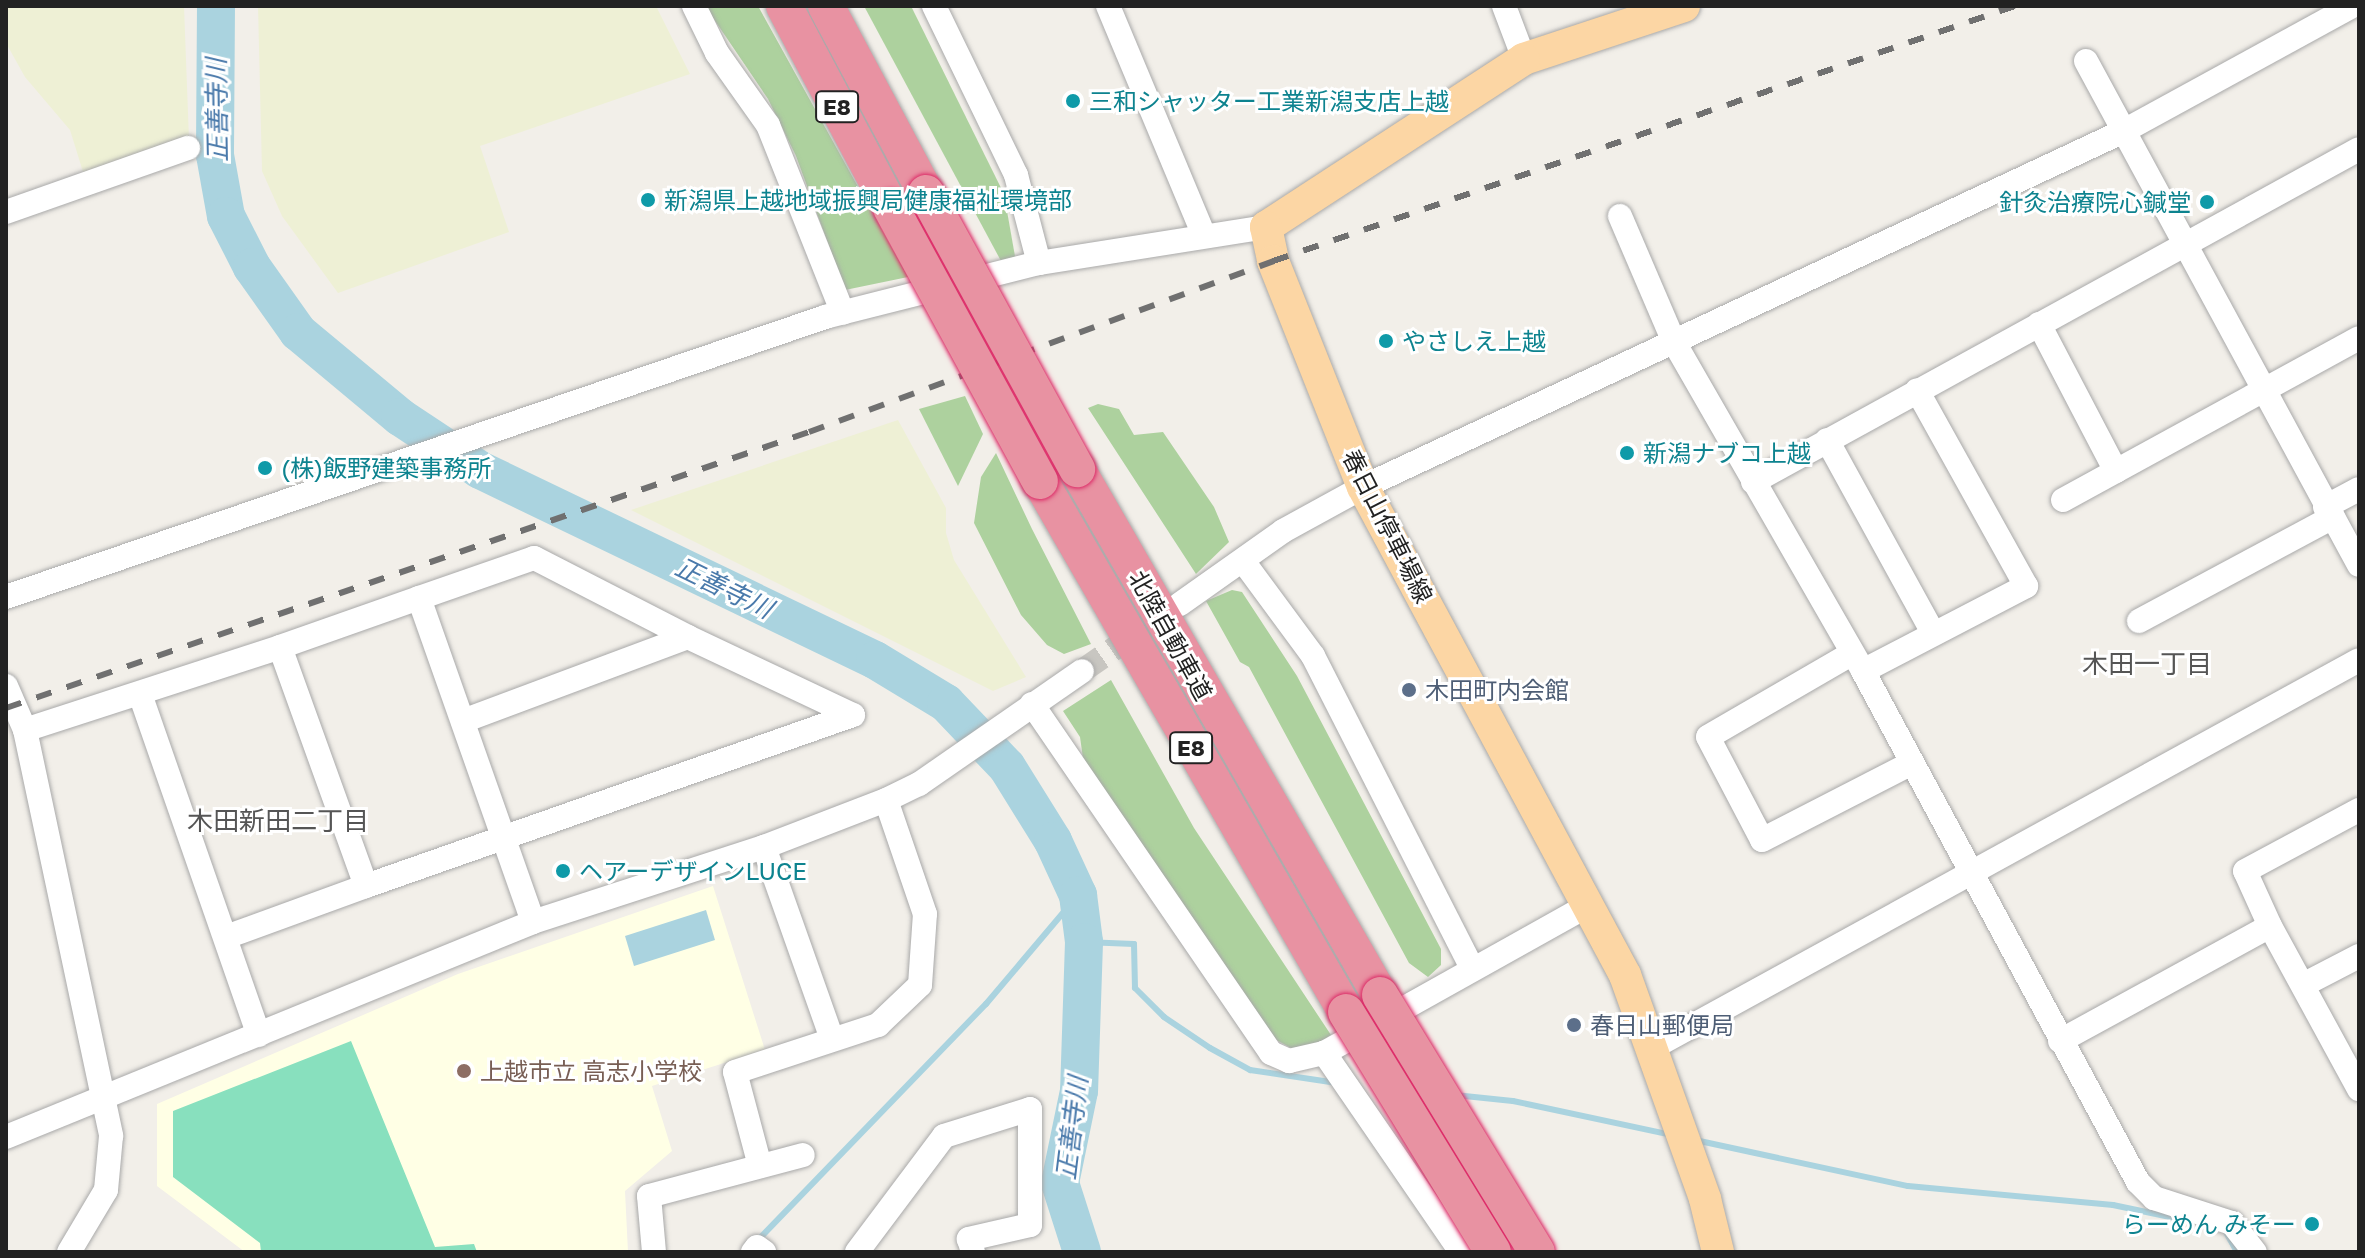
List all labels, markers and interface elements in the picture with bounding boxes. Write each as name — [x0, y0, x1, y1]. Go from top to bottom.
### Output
water label: 正善寺川 — [200, 58, 234, 162]
place label: 三和シャッター工業新潟支店上越 — [1089, 87, 1449, 115]
road number: E8 — [815, 89, 859, 125]
marker: 三和シャッター工業新潟支店上越 — [1064, 92, 1082, 110]
place label: 新潟県上越地域振興局健康福祉環境部 — [664, 186, 1072, 214]
place label: 針灸治療院心鍼堂 — [1999, 188, 2191, 216]
marker: 新潟県上越地域振興局健康福祉環境部 — [639, 191, 657, 209]
marker: 針灸治療院心鍼堂 — [2198, 193, 2216, 211]
place label: やさしえ上越 — [1402, 327, 1546, 355]
marker: やさしえ上越 — [1377, 332, 1395, 350]
place label: 新潟ナブコ上越 — [1643, 439, 1811, 467]
marker: 新潟ナブコ上越 — [1618, 444, 1636, 462]
street label: 春日山停車場線 — [1337, 445, 1439, 607]
place label: (株)飯野建築事務所 — [281, 454, 491, 482]
marker: (株)飯野建築事務所 — [256, 459, 274, 477]
water label: 正善寺川 — [670, 551, 778, 625]
street label: 北陸自動車道 — [1123, 565, 1219, 705]
district label: 木田一丁目 — [2082, 648, 2212, 680]
place label: 木田町内会館 — [1425, 676, 1569, 704]
marker: 木田町内会館 — [1400, 681, 1418, 699]
road number: E8 — [1169, 730, 1213, 766]
district label: 木田新田二丁目 — [187, 805, 369, 837]
place label: ヘアーデザインLUCE — [579, 857, 807, 885]
marker: ヘアーデザインLUCE — [554, 862, 572, 880]
place label: 春日山郵便局 — [1590, 1011, 1734, 1039]
marker: 春日山郵便局 — [1565, 1016, 1583, 1034]
place label: 上越市立 高志小学校 — [480, 1057, 702, 1085]
marker: 上越市立 高志小学校 — [455, 1062, 473, 1080]
water label: 正善寺川 — [1050, 1074, 1094, 1182]
place label: らーめん みそー — [2122, 1210, 2296, 1238]
marker: らーめん みそー — [2303, 1215, 2321, 1233]

